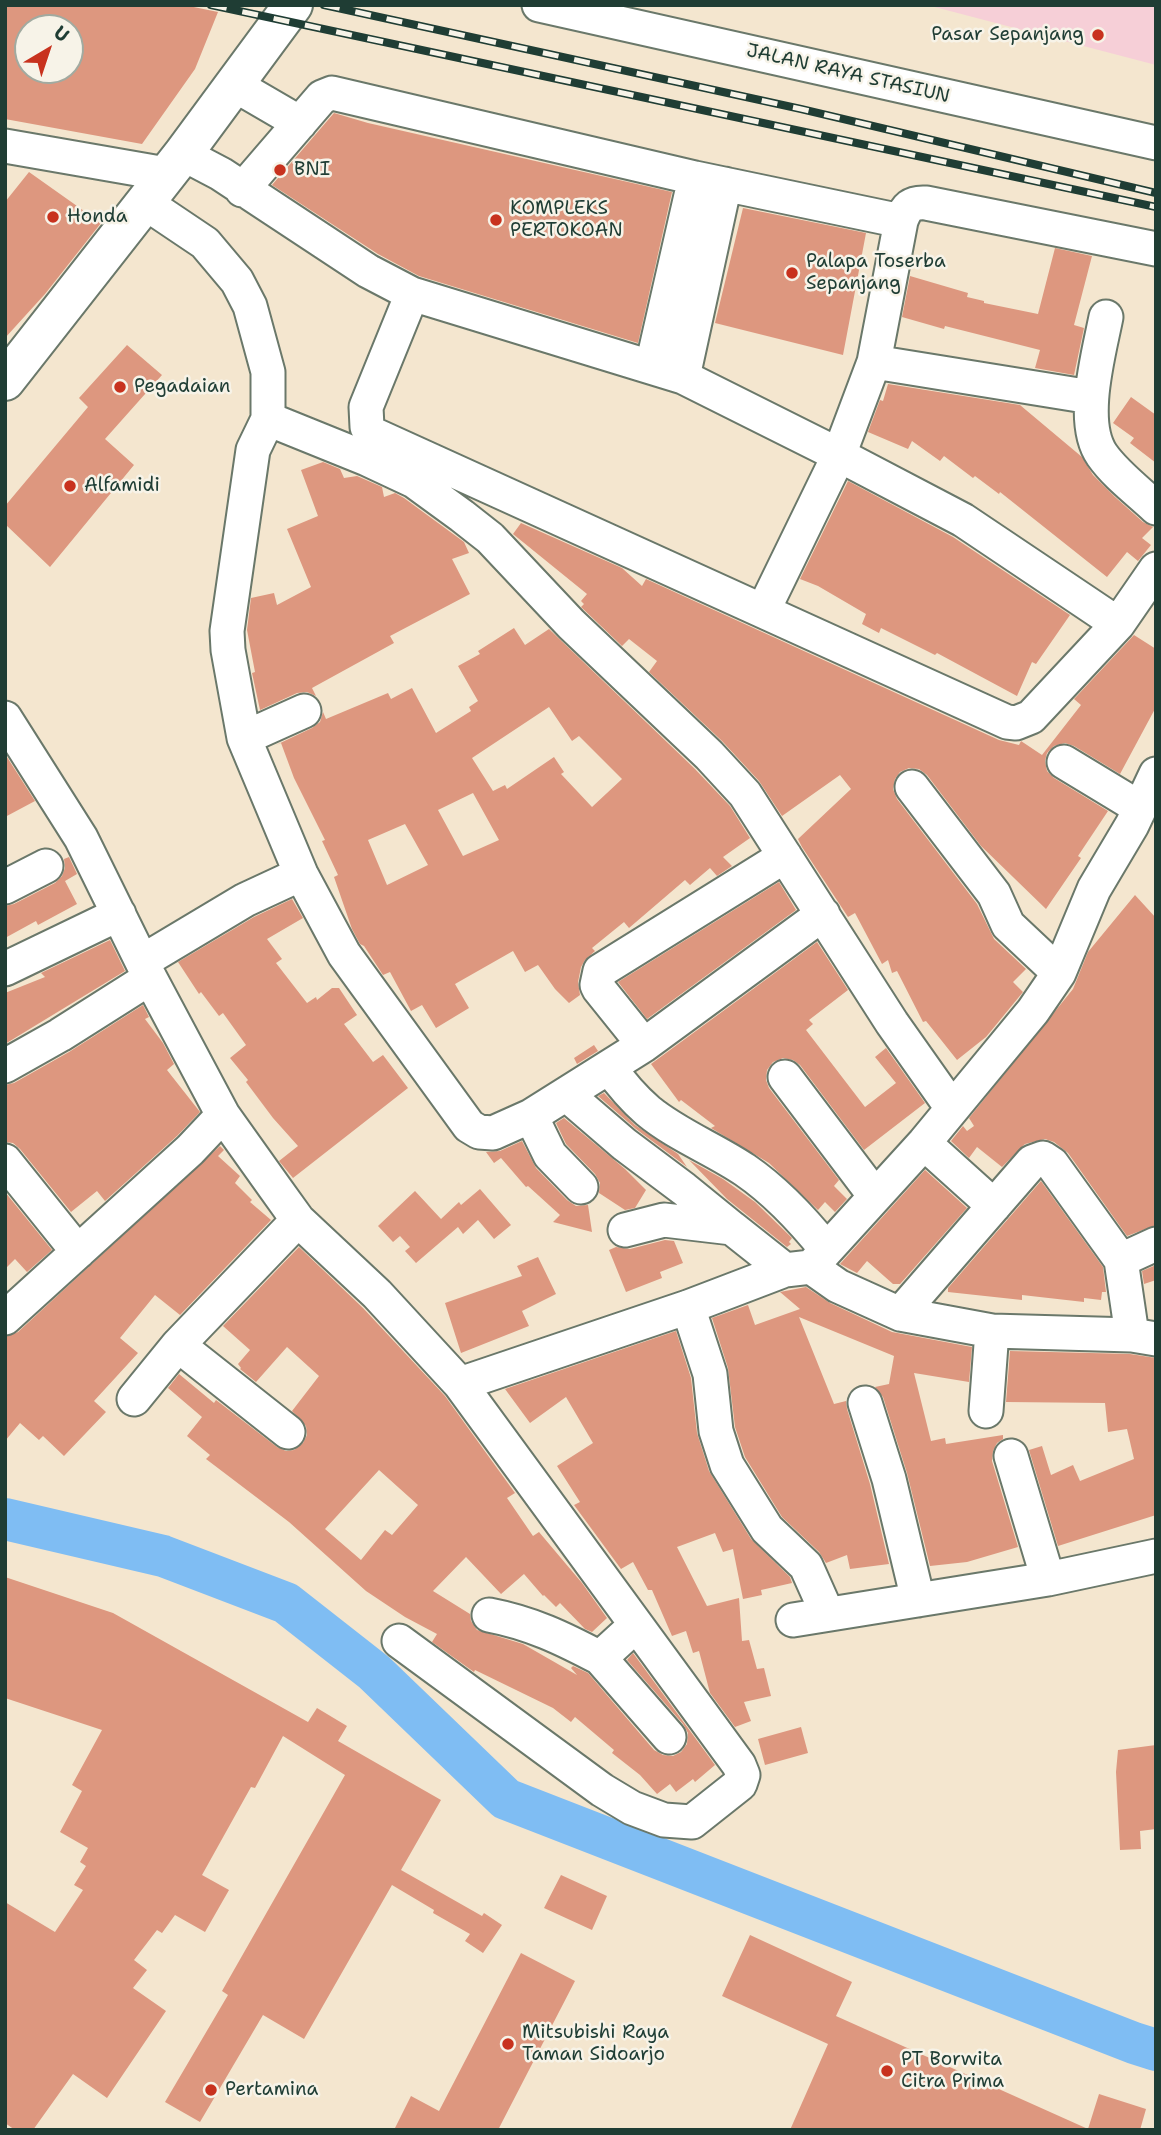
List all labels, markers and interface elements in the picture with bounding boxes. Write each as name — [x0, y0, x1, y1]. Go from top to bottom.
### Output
north arrow — [14, 14, 84, 84]
text: U — [48, 20, 74, 48]
place label: Pasar Sepanjang — [931, 24, 1084, 46]
marker: Pasar Sepanjang — [1090, 27, 1106, 43]
street label: JALAN RAYA STASIUN — [744, 39, 952, 109]
place label: BNI — [294, 159, 330, 181]
marker: BNI — [272, 162, 288, 178]
place label: KOMPLEKS PERTOKOAN — [510, 198, 623, 242]
place label: Honda — [67, 206, 128, 228]
marker: Honda — [45, 209, 61, 225]
marker: KOMPLEKS PERTOKOAN — [488, 212, 504, 228]
place label: Palapa Toserba Sepanjang — [806, 251, 946, 295]
marker: Palapa Toserba Sepanjang — [784, 265, 800, 281]
place label: Pegadaian — [134, 376, 230, 398]
marker: Pegadaian — [112, 379, 128, 395]
place label: Alfamidi — [84, 475, 160, 497]
marker: Alfamidi — [62, 478, 78, 494]
place label: Mitsubishi Raya Taman Sidoarjo — [522, 2022, 669, 2066]
marker: Mitsubishi Raya Taman Sidoarjo — [500, 2036, 516, 2052]
place label: PT Borwita Citra Prima — [901, 2049, 1004, 2093]
marker: PT Borwita Citra Prima — [879, 2063, 895, 2079]
place label: Pertamina — [225, 2079, 318, 2101]
marker: Pertamina — [203, 2082, 219, 2098]

